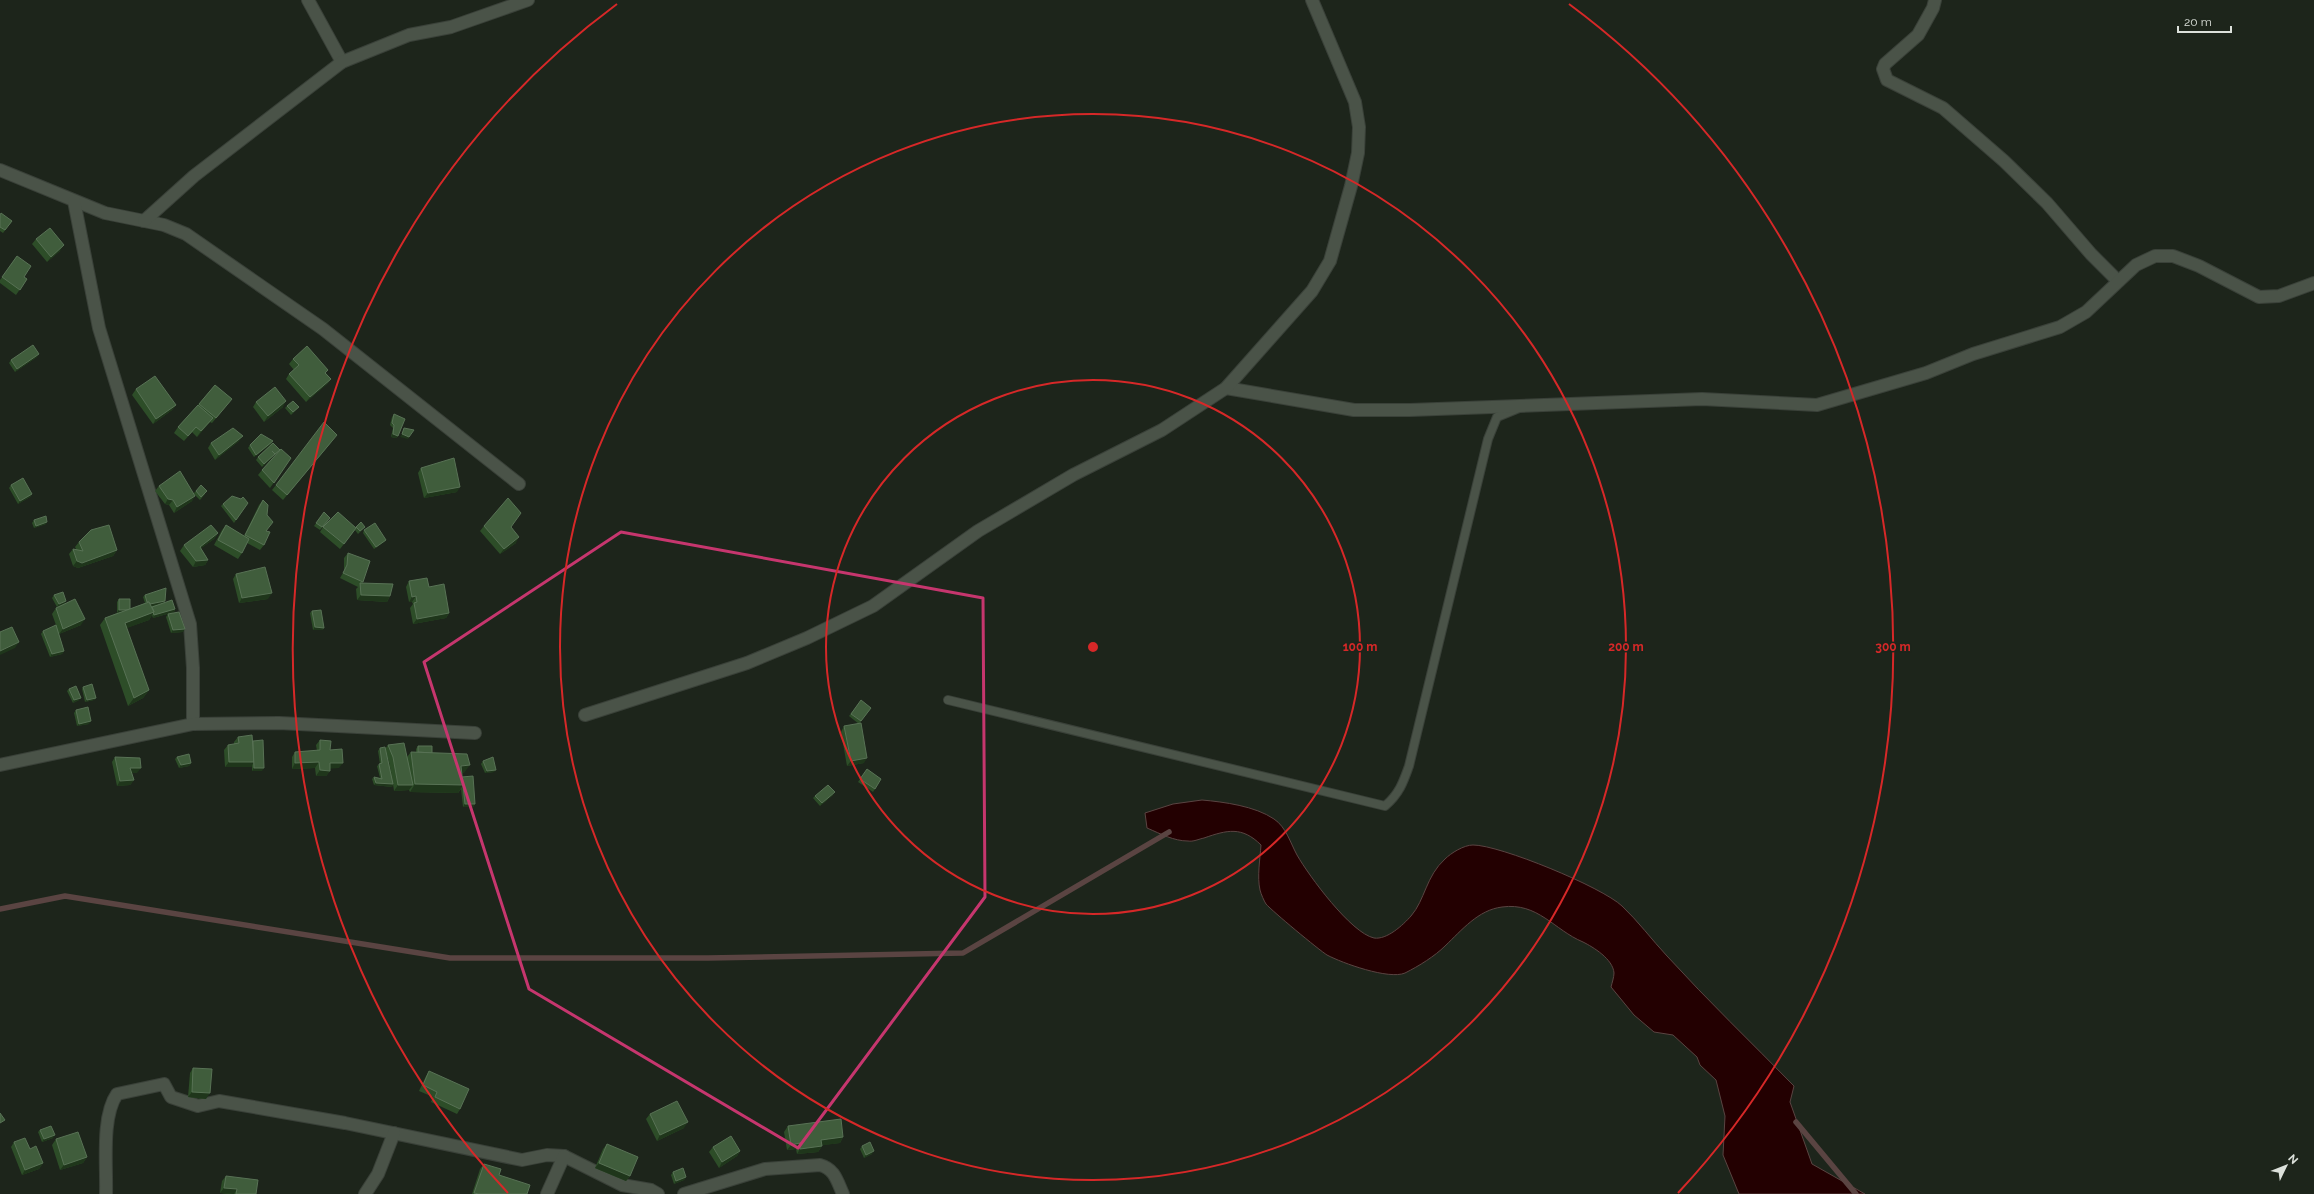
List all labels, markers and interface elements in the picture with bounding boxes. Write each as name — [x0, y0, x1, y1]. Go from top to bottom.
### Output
scale bar — [2178, 8, 2231, 34]
text: 20 m — [2184, 15, 2212, 29]
centre of rings — [1086, 640, 1100, 654]
text: 100 m — [1343, 640, 1377, 654]
text: 200 m — [1608, 640, 1644, 654]
text: 300 m — [1875, 640, 1911, 654]
north arrow — [2266, 1146, 2306, 1186]
text: N — [2285, 1152, 2301, 1167]

